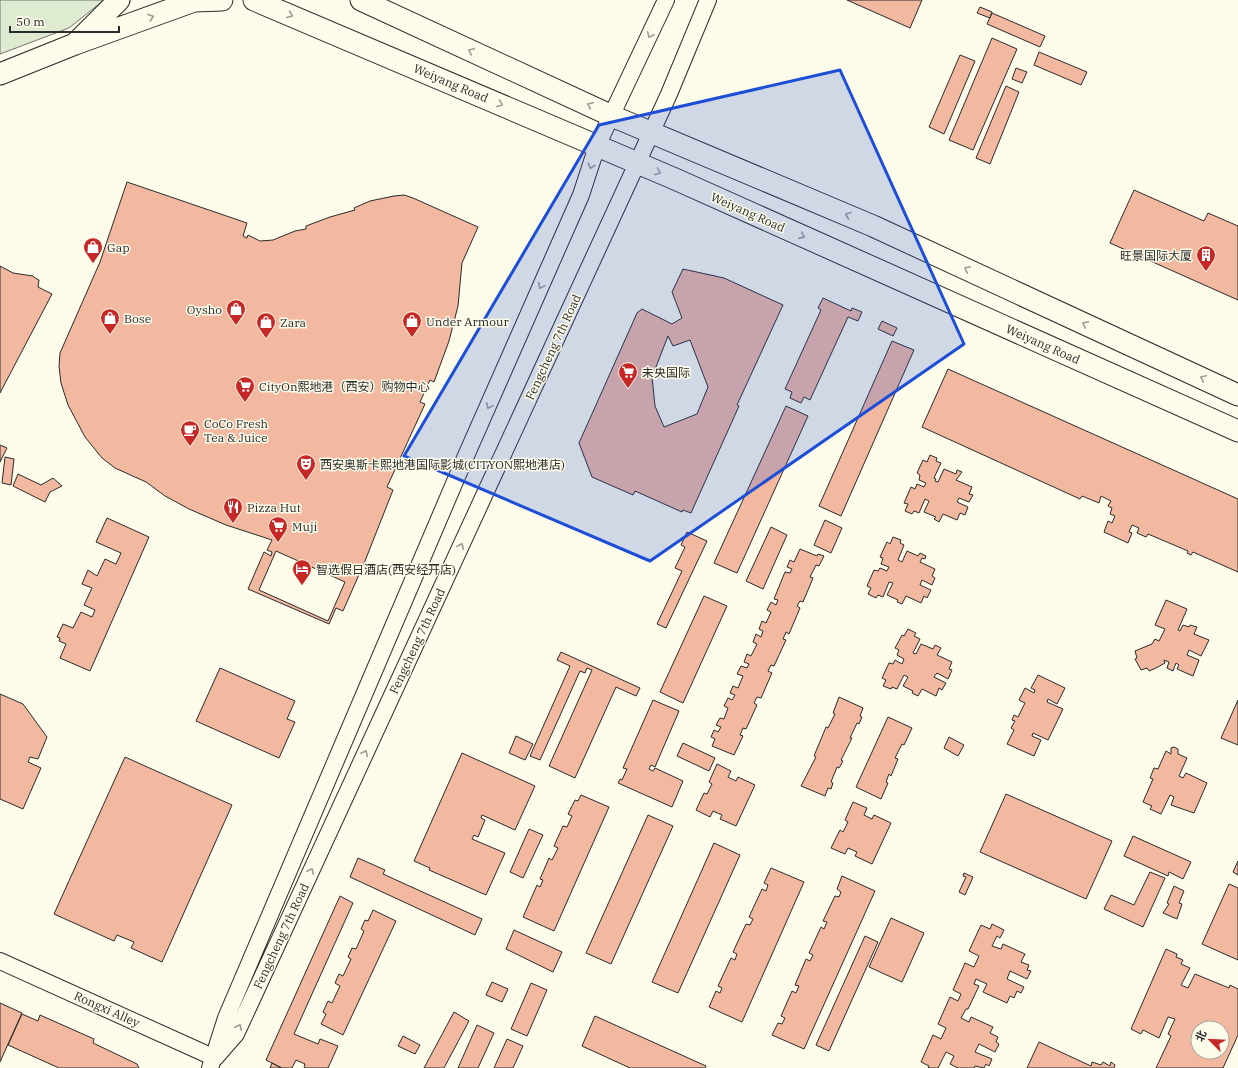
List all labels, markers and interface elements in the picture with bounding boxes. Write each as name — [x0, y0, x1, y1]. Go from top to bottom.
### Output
scale bar — [10, 8, 119, 34]
one-way arrow — [286, 10, 294, 18]
one-way arrow — [147, 13, 154, 21]
text: 50 m — [16, 14, 45, 29]
one-way arrow — [647, 31, 655, 39]
one-way arrow — [468, 48, 476, 56]
street label: Weiyang Road — [411, 61, 491, 105]
one-way arrow — [497, 99, 504, 107]
one-way arrow — [586, 102, 594, 110]
one-way arrow — [587, 163, 595, 170]
one-way arrow — [655, 168, 662, 176]
street label: Weiyang Road — [709, 189, 787, 235]
one-way arrow — [845, 212, 852, 220]
one-way arrow — [798, 231, 806, 239]
shop icon: Gap — [82, 236, 104, 264]
place label: Gap — [107, 240, 130, 255]
building icon: 旺景国际大厦 — [1195, 244, 1217, 272]
place label: 旺景国际大厦 — [1120, 248, 1192, 263]
one-way arrow — [963, 266, 971, 274]
one-way arrow — [538, 282, 546, 290]
street label: Fengcheng 7th Road — [522, 292, 584, 402]
shop icon: Oysho — [225, 298, 247, 326]
place label: Oysho — [187, 302, 222, 317]
shop icon: Bose — [99, 307, 121, 335]
shop icon: Under Armour — [401, 310, 423, 338]
place label: Bose — [124, 311, 151, 326]
shop icon: Zara — [255, 311, 277, 339]
place label: Under Armour — [426, 314, 509, 329]
place label: Zara — [280, 315, 307, 330]
street label: Weiyang Road — [1004, 321, 1082, 367]
one-way arrow — [1081, 321, 1089, 329]
supermarket icon: 未央国际 — [617, 361, 639, 389]
place label: 未央国际 — [642, 365, 690, 380]
supermarket icon: CityOn熙地港（西安）购物中心 — [234, 375, 256, 403]
one-way arrow — [1199, 375, 1207, 383]
place label: CityOn熙地港（西安）购物中心 — [259, 379, 430, 394]
one-way arrow — [485, 402, 493, 409]
place label: CoCo Fresh Tea & Juice — [204, 416, 269, 445]
cafe icon: CoCo Fresh Tea & Juice — [179, 419, 201, 447]
theatre icon: 西安奥斯卡熙地港国际影城(CITYON熙地港店) — [295, 453, 317, 481]
place label: 西安奥斯卡熙地港国际影城(CITYON熙地港店) — [320, 457, 565, 472]
restaurant icon: Pizza Hut — [222, 496, 244, 524]
place label: Pizza Hut — [247, 500, 301, 515]
supermarket icon: Muji — [267, 515, 289, 543]
place label: Muji — [292, 519, 318, 534]
one-way arrow — [456, 543, 464, 550]
hotel icon: 智选假日酒店(西安经开店) — [291, 558, 313, 586]
place label: 智选假日酒店(西安经开店) — [316, 562, 456, 577]
street label: Fengcheng 7th Road — [386, 586, 448, 696]
one-way arrow — [360, 750, 368, 758]
one-way arrow — [306, 868, 314, 876]
street label: Fengcheng 7th Road — [250, 881, 312, 991]
street label: Rongxi Alley — [72, 988, 143, 1030]
north arrow — [1190, 1020, 1230, 1060]
one-way arrow — [234, 1024, 242, 1032]
text: 北 — [1192, 1028, 1209, 1044]

